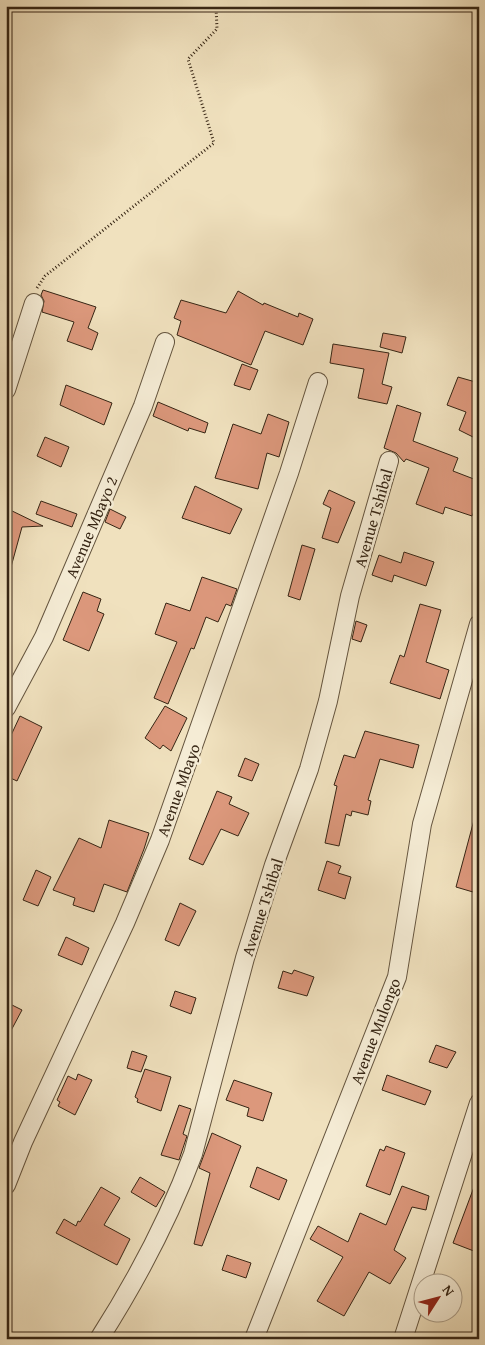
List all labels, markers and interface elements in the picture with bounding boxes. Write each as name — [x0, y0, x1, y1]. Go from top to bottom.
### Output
street label: Avenue Tshibal — [347, 465, 399, 570]
street label: Avenue Mbayo 2 — [59, 472, 123, 582]
street label: Avenue Mbayo — [150, 740, 206, 840]
street label: Avenue Tshibal — [235, 854, 289, 959]
street label: Avenue Mulongo — [344, 974, 406, 1088]
north arrow — [412, 1272, 462, 1322]
text: N — [438, 1281, 460, 1301]

